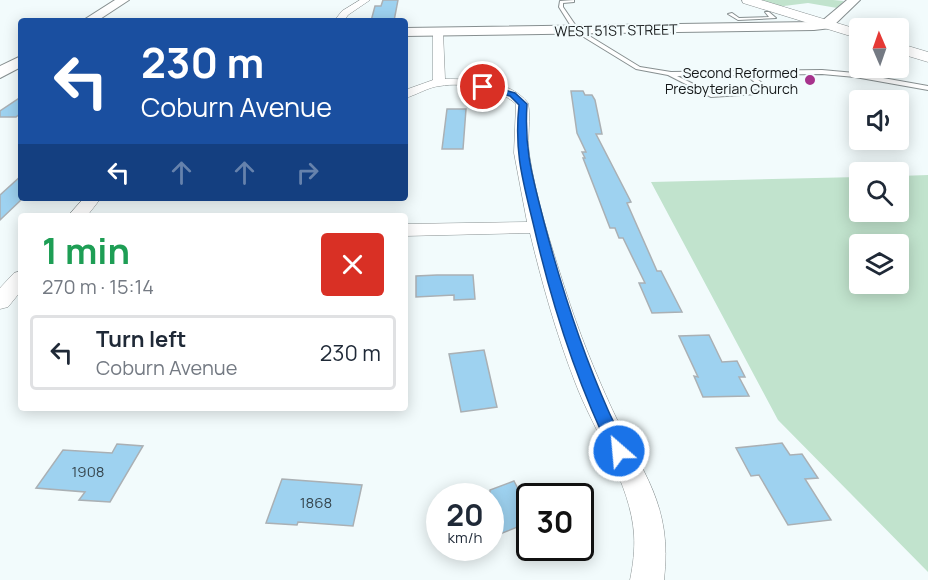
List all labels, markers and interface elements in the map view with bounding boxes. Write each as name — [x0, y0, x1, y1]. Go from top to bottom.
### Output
north arrow — [849, 18, 909, 78]
map controls — [849, 18, 909, 294]
street label: WEST 51ST STREET — [554, 19, 678, 41]
text: 230 m — [141, 33, 264, 91]
icon: left — [42, 42, 120, 120]
pin — [457, 61, 508, 112]
place label: Second Reformed Presbyterian Church — [665, 63, 798, 98]
icon: arrive — [466, 70, 499, 103]
marker: Second Reformed Presbyterian Church — [803, 73, 817, 87]
text: Coburn Avenue — [141, 88, 332, 125]
button: sound — [849, 90, 909, 150]
icon: left — [102, 156, 135, 189]
icon: ahead — [165, 156, 198, 189]
icon: ahead — [228, 156, 261, 189]
icon: right — [291, 156, 324, 189]
button: search — [849, 162, 909, 222]
text: 1 min — [42, 226, 130, 275]
button: close — [321, 233, 384, 296]
button: layers — [849, 234, 909, 294]
text: 270 m · 15:14 — [42, 273, 154, 300]
text: Turn left — [96, 324, 186, 354]
icon: left — [45, 336, 78, 369]
text: 230 m — [320, 338, 381, 368]
text: Coburn Avenue — [96, 354, 237, 381]
position arrow — [587, 419, 651, 483]
house number: 1908 — [71, 461, 105, 482]
speed limit sign: 30 — [516, 483, 594, 561]
house number: 1868 — [300, 492, 332, 513]
text: 20 — [446, 494, 484, 535]
text: km/h — [448, 527, 482, 548]

